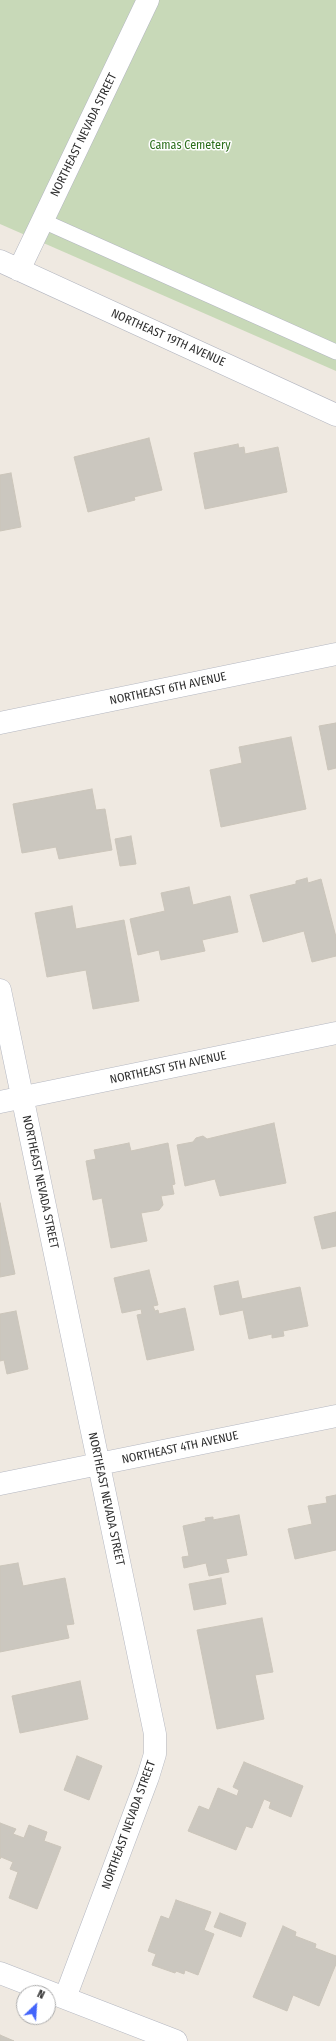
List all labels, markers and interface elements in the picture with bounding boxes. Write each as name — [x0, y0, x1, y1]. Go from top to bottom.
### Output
street label: NORTHEAST NEVADA STREET — [48, 71, 120, 199]
park label: Camas Cemetery — [150, 139, 230, 153]
street label: NORTHEAST 19TH AVENUE — [109, 306, 227, 370]
street label: NORTHEAST 6TH AVENUE — [108, 670, 228, 708]
street label: NORTHEAST 5TH AVENUE — [109, 1049, 227, 1087]
street label: NORTHEAST NEVADA STREET — [19, 1114, 61, 1250]
street label: NORTHEAST 4TH AVENUE — [120, 1429, 240, 1467]
street label: NORTHEAST NEVADA STREET — [85, 1431, 127, 1567]
street label: NORTHEAST NEVADA STREET — [99, 1759, 159, 1891]
north arrow — [16, 1985, 56, 2025]
text: N — [35, 1987, 47, 2002]

